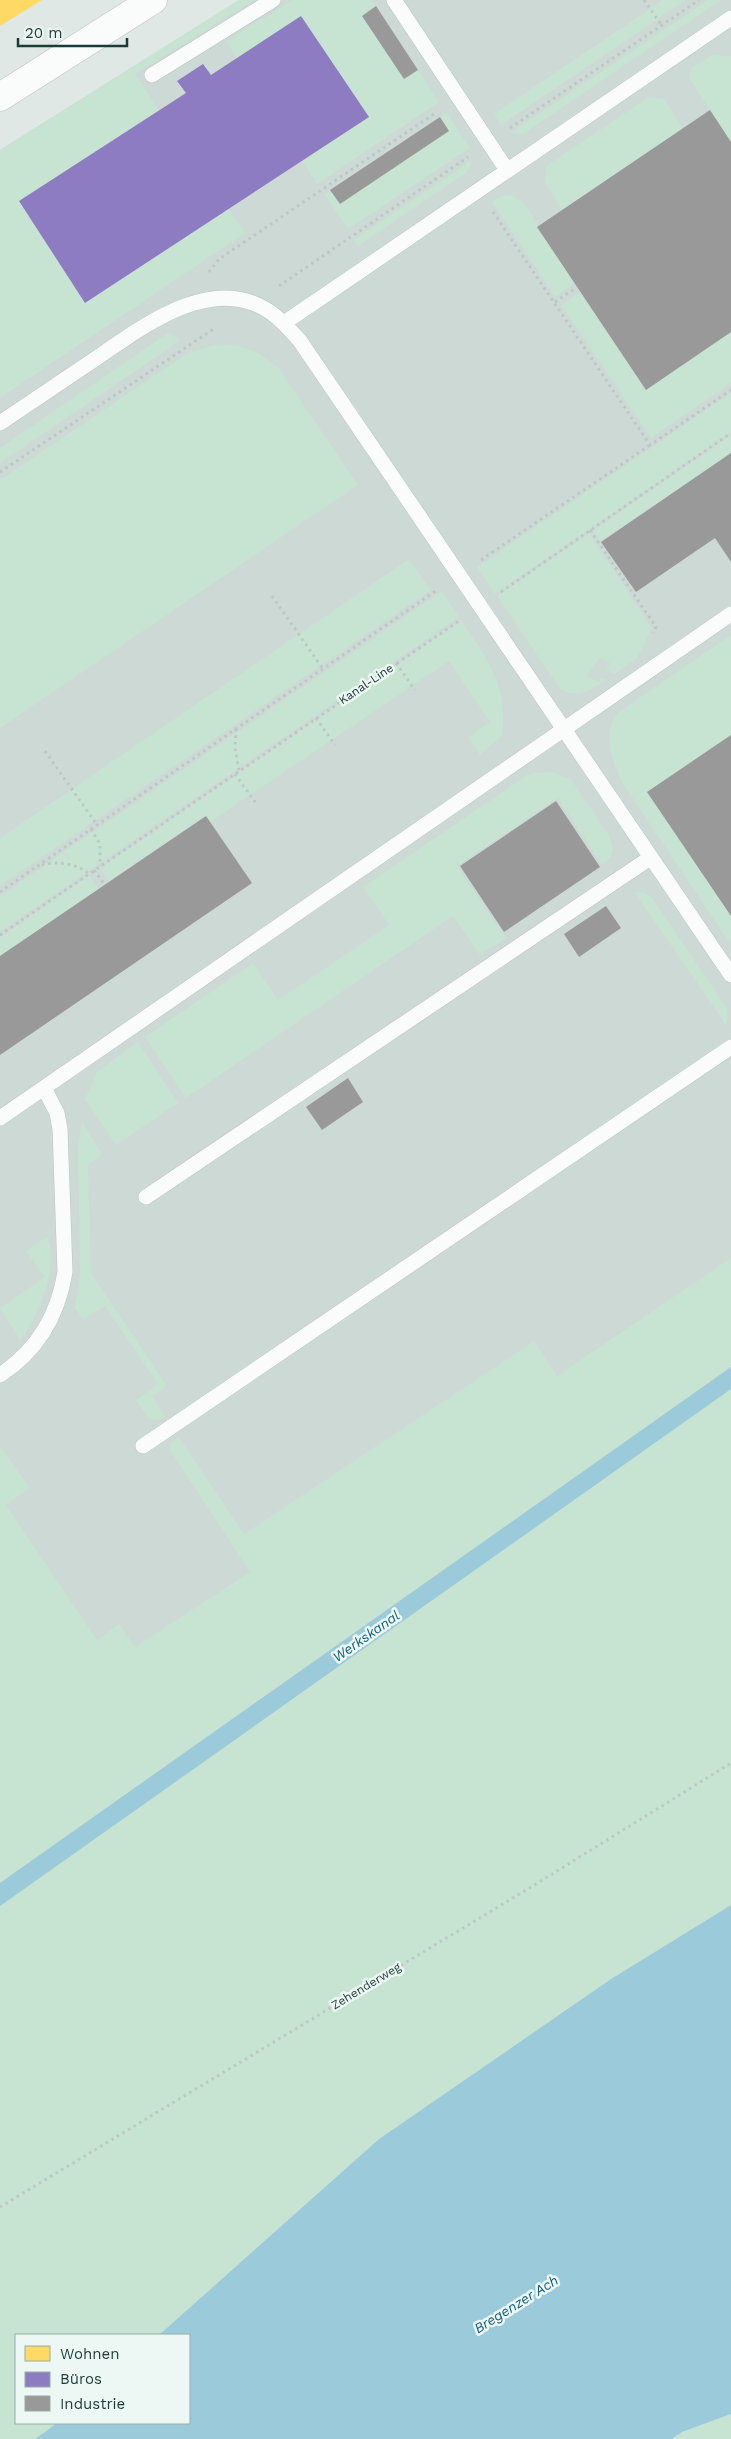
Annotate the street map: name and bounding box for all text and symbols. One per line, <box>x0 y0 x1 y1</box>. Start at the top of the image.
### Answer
scale bar <box>18 15 126 47</box>
text: 20 m <box>25 24 63 42</box>
street label: Kanal-Line <box>336 661 396 707</box>
water label: Werkskanal <box>329 1607 403 1665</box>
street label: Zehenderweg <box>329 1959 404 2012</box>
water label: Bregenzer Ach <box>471 2272 561 2336</box>
legend <box>15 2334 190 2424</box>
text: Wohnen <box>60 2345 119 2363</box>
text: Büros <box>60 2370 102 2388</box>
text: Industrie <box>60 2395 125 2413</box>

